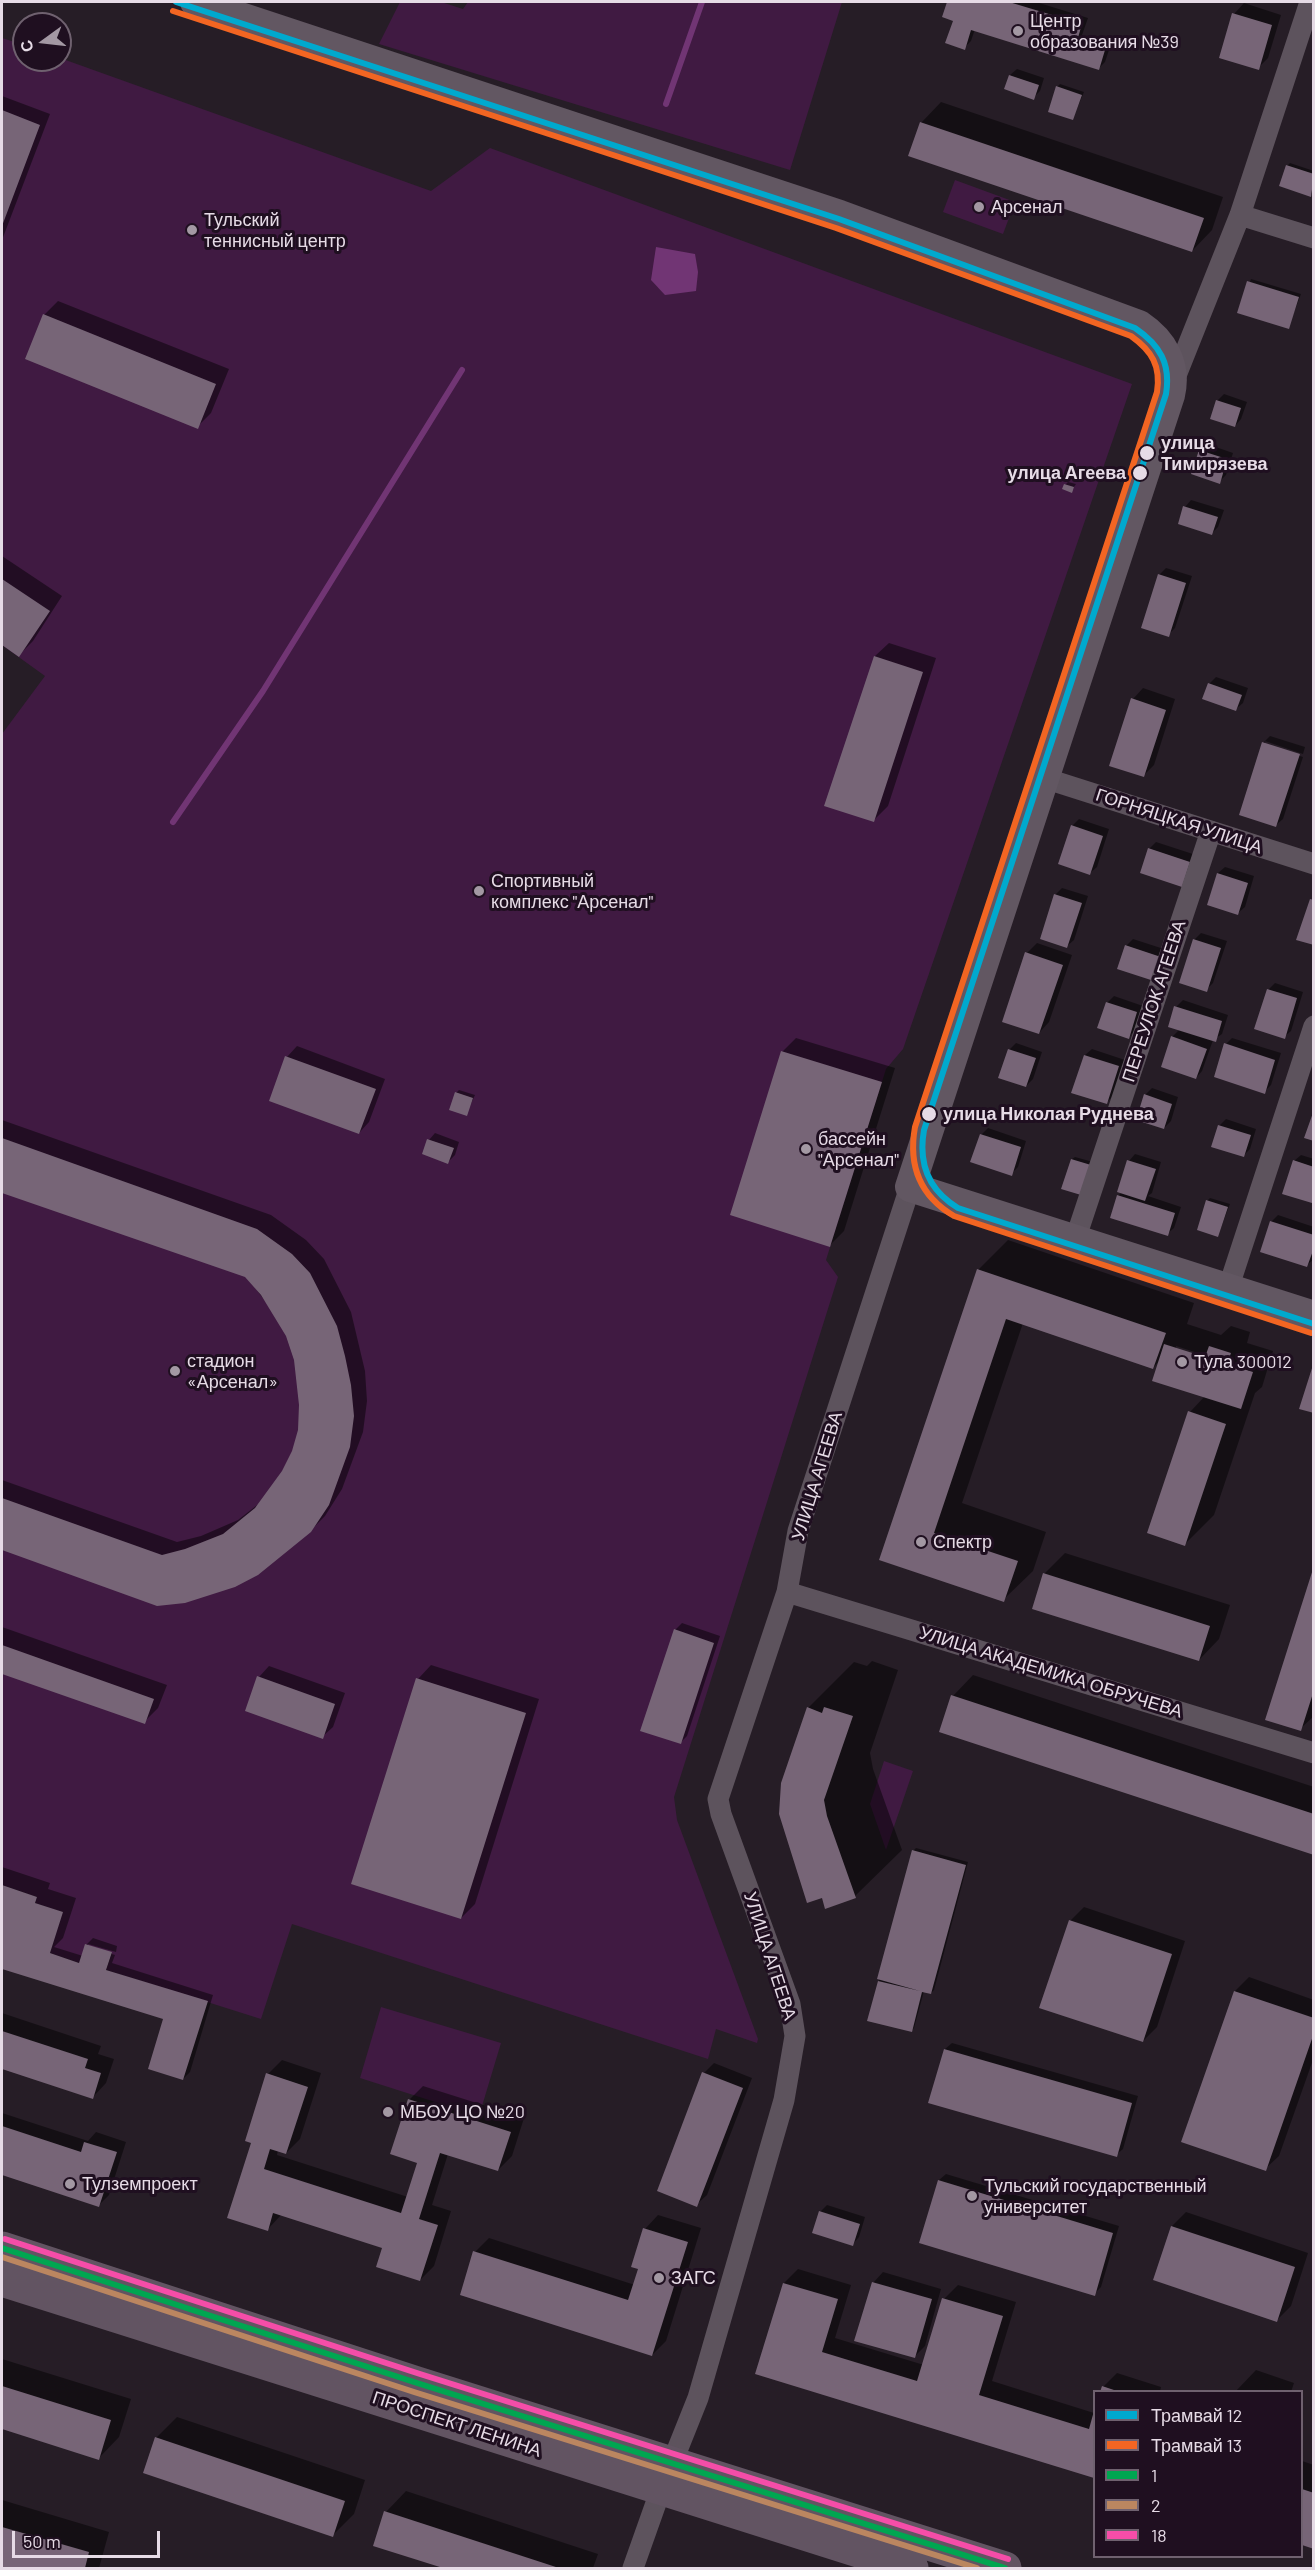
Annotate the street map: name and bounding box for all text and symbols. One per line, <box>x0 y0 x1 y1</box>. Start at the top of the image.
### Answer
place label: Центр образования №39 <box>1030 10 1179 52</box>
north arrow <box>12 12 72 72</box>
marker: Центр образования №39 <box>1011 24 1025 38</box>
text: С <box>15 38 37 54</box>
place label: Арсенал <box>991 196 1062 218</box>
marker: Арсенал <box>972 200 986 214</box>
place label: Тульский теннисный центр <box>204 209 346 252</box>
marker: Тульский теннисный центр <box>185 223 199 237</box>
place label: улица Тимирязева <box>1161 432 1268 474</box>
marker: улица Тимирязева <box>1138 444 1156 462</box>
place label: улица Агеева <box>1007 462 1126 484</box>
marker: улица Агеева <box>1131 464 1149 482</box>
street label: ГОРНЯЦКАЯ УЛИЦА <box>1093 784 1265 858</box>
place label: Спортивный комплекс "Арсенал" <box>491 870 653 912</box>
marker: Спортивный комплекс "Арсенал" <box>472 884 486 898</box>
street label: ПЕРЕУЛОК АГЕЕВА <box>1118 917 1190 1085</box>
place label: улица Николая Руднева <box>943 1103 1154 1125</box>
marker: улица Николая Руднева <box>920 1105 938 1123</box>
place label: бассейн "Арсенал" <box>818 1128 899 1170</box>
marker: бассейн "Арсенал" <box>799 1142 813 1156</box>
place label: стадион «Арсенал» <box>187 1350 278 1392</box>
place label: Тула 300012 <box>1194 1351 1292 1373</box>
marker: Тула 300012 <box>1175 1355 1189 1369</box>
marker: стадион «Арсенал» <box>168 1364 182 1378</box>
street label: УЛИЦА АГЕЕВА <box>787 1409 847 1543</box>
place label: Спектр <box>933 1531 992 1553</box>
marker: Спектр <box>914 1535 928 1549</box>
street label: УЛИЦА АКАДЕМИКА ОБРУЧЕВА <box>917 1622 1185 1722</box>
street label: УЛИЦА АГЕЕВА <box>739 1889 801 2023</box>
place label: МБОУ ЦО №20 <box>400 2101 525 2123</box>
marker: МБОУ ЦО №20 <box>381 2105 395 2119</box>
place label: Тулземпроект <box>82 2173 198 2195</box>
place label: Тульский государственный университет <box>984 2175 1207 2218</box>
marker: Тулземпроект <box>63 2177 77 2191</box>
marker: Тульский государственный университет <box>965 2189 979 2203</box>
place label: ЗАГС <box>671 2267 716 2289</box>
marker: ЗАГС <box>652 2271 666 2285</box>
street label: ПРОСПЕКТ ЛЕНИНА <box>370 2386 544 2462</box>
legend <box>1093 2390 1303 2558</box>
text: Трамвай 12 <box>1151 2404 1242 2426</box>
text: Трамвай 13 <box>1151 2434 1242 2456</box>
text: 1 <box>1151 2464 1157 2486</box>
text: 2 <box>1151 2494 1161 2516</box>
scale bar <box>15 2519 164 2557</box>
text: 18 <box>1151 2524 1167 2546</box>
text: 50 m <box>23 2530 61 2552</box>

